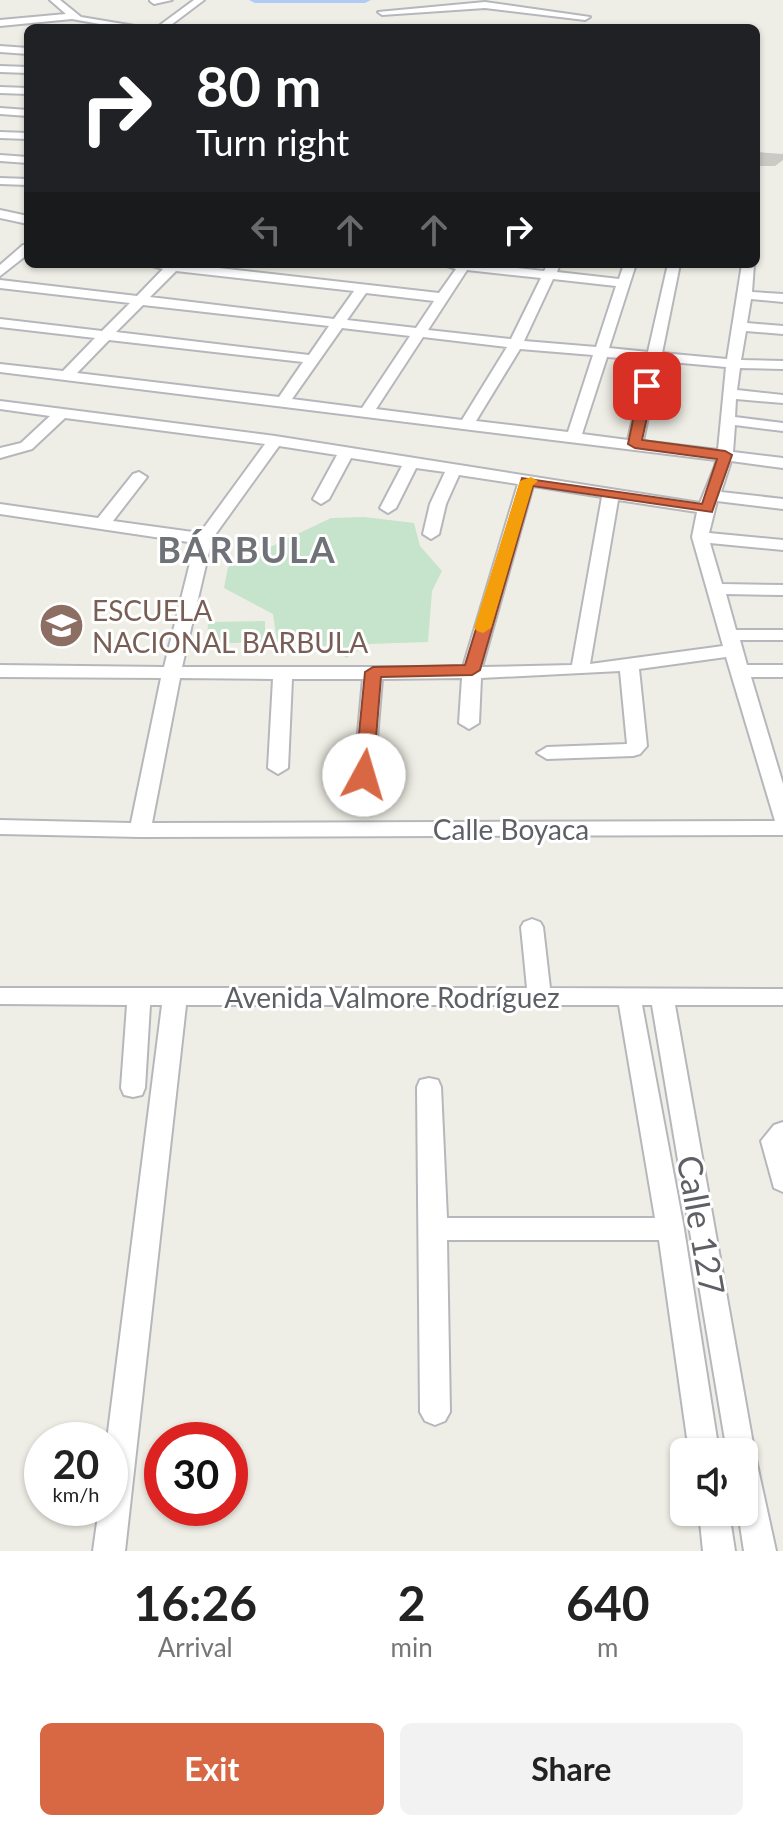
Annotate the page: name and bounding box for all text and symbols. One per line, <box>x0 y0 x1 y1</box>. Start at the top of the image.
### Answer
text: 80 m <box>196 52 321 119</box>
icon: right <box>64 56 168 160</box>
text: Turn right <box>196 120 349 164</box>
icon: left <box>244 208 288 252</box>
icon: ahead <box>328 208 372 252</box>
icon: ahead <box>412 208 456 252</box>
icon: right <box>496 208 540 252</box>
pin <box>613 352 681 420</box>
icon: arrive <box>625 364 669 408</box>
district label: BÁRBULA <box>157 527 337 571</box>
place label: ESCUELA NACIONAL BARBULA <box>92 593 368 659</box>
school or university icon: ESCUELA NACIONAL BARBULA <box>37 602 85 650</box>
position arrow <box>322 733 406 817</box>
street label: Calle Boyaca <box>433 812 589 846</box>
street label: Avenida Valmore Rodríguez <box>224 980 560 1014</box>
street label: Calle 127 <box>670 1152 734 1298</box>
speed limit sign: 30 <box>144 1422 248 1526</box>
map controls <box>670 1438 758 1526</box>
button: sound <box>670 1438 758 1526</box>
text: 20 <box>53 1440 99 1488</box>
text: km/h <box>53 1482 99 1506</box>
text: 16:26 <box>133 1574 257 1631</box>
text: 2 <box>398 1574 426 1631</box>
text: 640 <box>566 1574 650 1631</box>
text: Arrival <box>158 1631 233 1663</box>
text: min <box>391 1631 433 1663</box>
text: m <box>597 1631 619 1663</box>
button: Exit <box>40 1723 384 1815</box>
button: Share <box>400 1723 743 1815</box>

